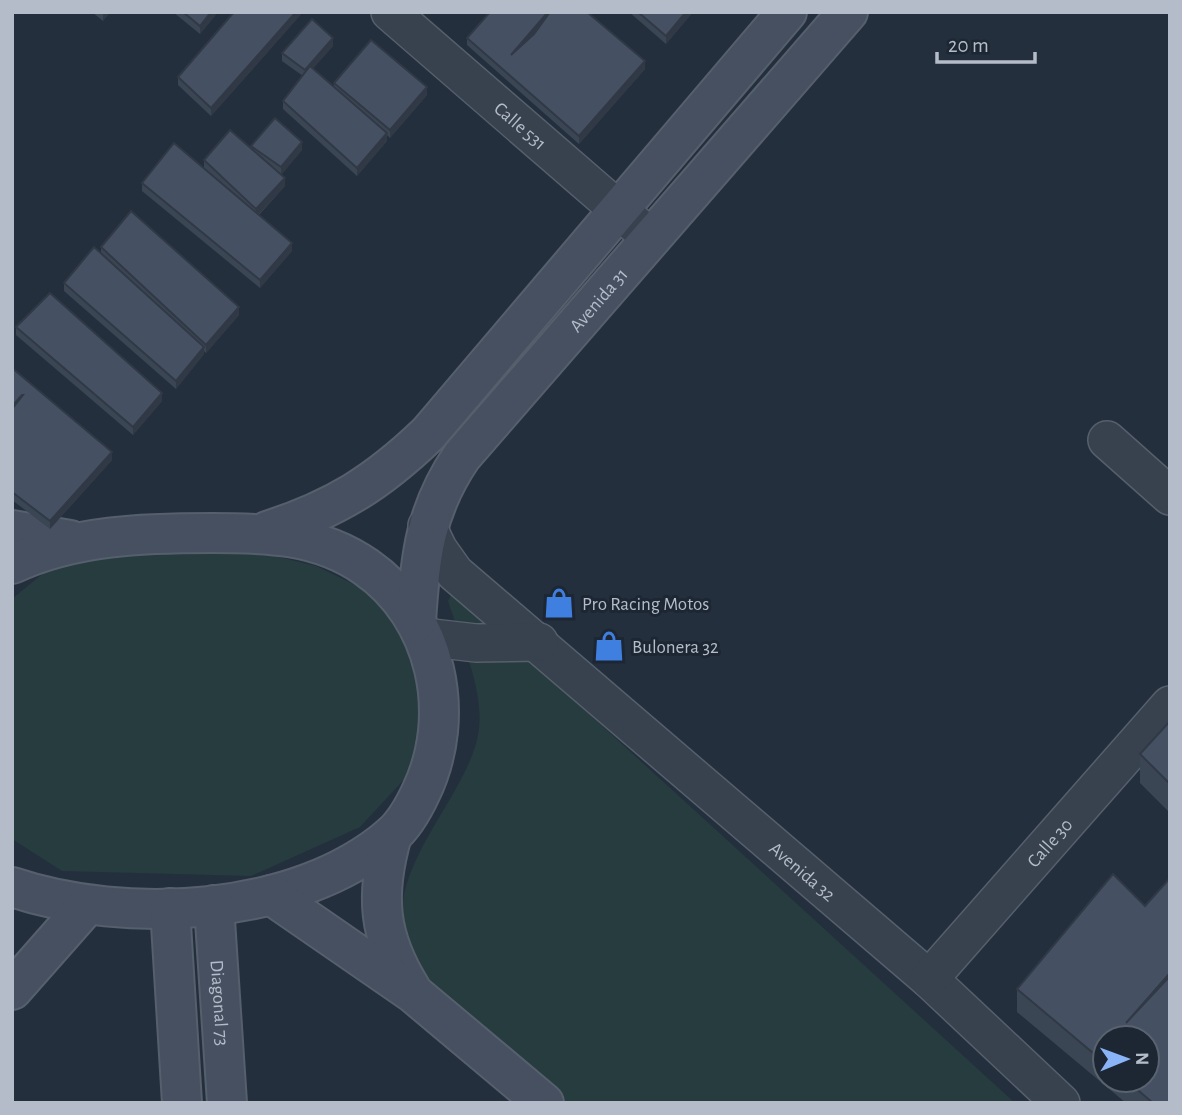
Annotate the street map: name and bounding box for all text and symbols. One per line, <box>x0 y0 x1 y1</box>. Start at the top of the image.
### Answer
scale bar <box>937 21 1035 65</box>
text: 20 m <box>948 35 989 56</box>
street label: Calle 531 <box>490 99 550 154</box>
street label: Avenida 31 <box>566 265 632 336</box>
shop icon: Pro Racing Motos <box>542 586 576 620</box>
place label: Pro Racing Motos <box>582 595 709 614</box>
shop icon: Bulonera 32 <box>592 629 626 663</box>
place label: Bulonera 32 <box>632 638 719 657</box>
street label: Calle 30 <box>1024 815 1077 871</box>
street label: Avenida 32 <box>765 839 839 906</box>
street label: Diagonal 73 <box>207 959 231 1047</box>
north arrow <box>1091 1024 1161 1094</box>
text: N <box>1132 1052 1151 1066</box>

